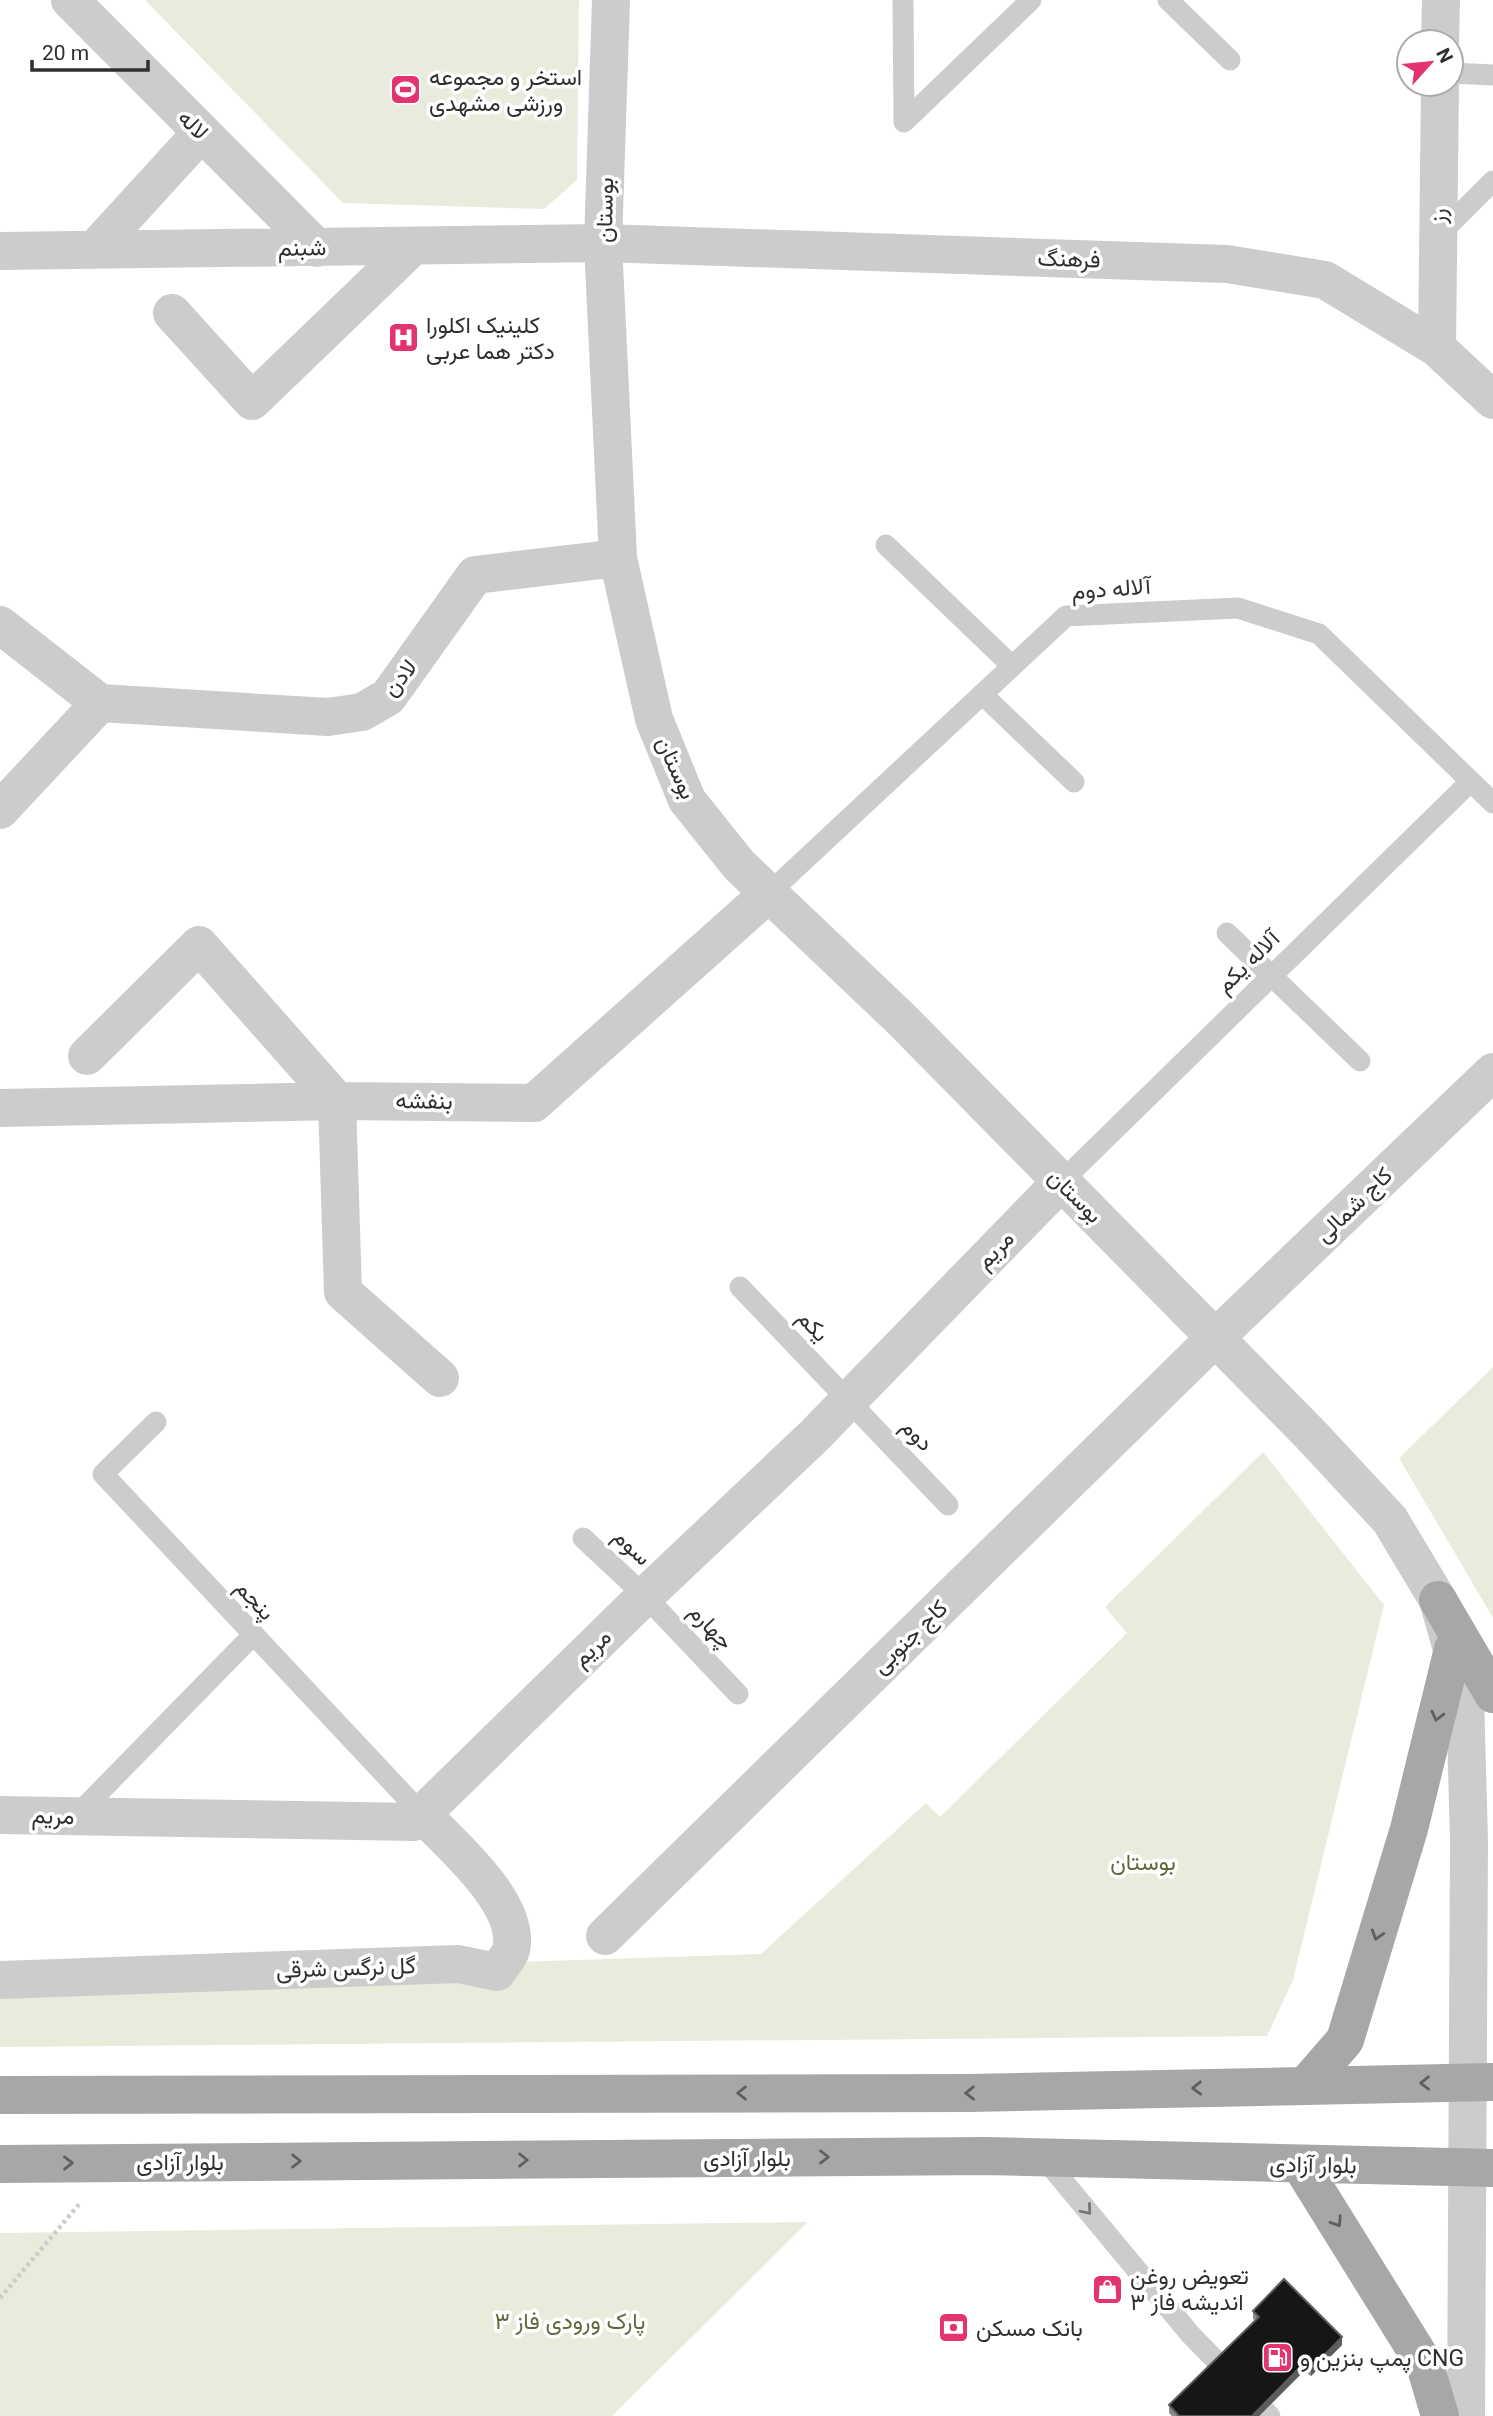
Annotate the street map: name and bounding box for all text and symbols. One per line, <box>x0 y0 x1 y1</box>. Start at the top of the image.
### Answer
scale bar <box>32 28 147 72</box>
north arrow <box>1395 28 1465 98</box>
text: 20 m <box>42 41 89 65</box>
text: N <box>1431 44 1458 67</box>
place label: استخر و مجموعه ورزشی مشهدی <box>429 64 582 118</box>
sports icon: استخر و مجموعه ورزشی مشهدی <box>389 73 423 107</box>
street label: لاله <box>172 104 214 146</box>
street label: بوستان <box>591 177 620 243</box>
street label: رز <box>1424 208 1453 225</box>
street label: شبنم <box>278 234 326 263</box>
street label: فرهنگ <box>1037 244 1101 275</box>
place label: کلینیک اکلورا دکتر هما عربی <box>426 312 555 366</box>
hospital icon: کلینیک اکلورا دکتر هما عربی <box>386 321 420 355</box>
street label: آلاله دوم <box>1071 573 1153 606</box>
street label: لادن <box>377 654 423 702</box>
street label: بوستان <box>649 733 702 804</box>
street label: آلاله یکم <box>1211 924 1287 999</box>
street label: بنفشه <box>395 1087 453 1115</box>
street label: کاج شمالی <box>1310 1162 1399 1250</box>
street label: بوستان <box>1042 1163 1108 1229</box>
street label: مریم <box>970 1225 1020 1275</box>
street label: یکم <box>791 1305 834 1348</box>
street label: دوم <box>894 1413 939 1458</box>
street label: سوم <box>607 1523 657 1572</box>
street label: پنجم <box>228 1574 280 1627</box>
street label: کاج جنوبی <box>867 1594 955 1681</box>
street label: چهارم <box>682 1599 739 1657</box>
street label: مریم <box>567 1623 617 1673</box>
one-way arrow <box>1431 1709 1445 1721</box>
street label: مریم <box>31 1802 75 1831</box>
park label: بوستان <box>1110 1849 1176 1877</box>
one-way arrow <box>1371 1928 1385 1941</box>
street label: گل نرگس شرقی <box>276 1952 416 1985</box>
one-way arrow <box>1419 2075 1430 2091</box>
one-way arrow <box>1192 2080 1203 2095</box>
one-way arrow <box>737 2085 747 2101</box>
one-way arrow <box>964 2085 975 2101</box>
street label: بلوار آزادی <box>703 2145 791 2173</box>
street label: بلوار آزادی <box>136 2149 224 2177</box>
one-way arrow <box>819 2149 830 2165</box>
street label: بلوار آزادی <box>1269 2151 1357 2180</box>
one-way arrow <box>518 2152 529 2167</box>
one-way arrow <box>290 2154 301 2169</box>
one-way arrow <box>63 2156 74 2171</box>
one-way arrow <box>1078 2202 1091 2214</box>
one-way arrow <box>1329 2214 1342 2227</box>
place label: تعویض روغن اندیشه فاز ۳ <box>1130 2263 1249 2317</box>
shop icon: تعویض روغن اندیشه فاز ۳ <box>1090 2272 1124 2306</box>
park label: پارک ورودی فاز ۳ <box>495 2308 645 2337</box>
bank icon: بانک مسکن <box>936 2311 970 2345</box>
place label: بانک مسکن <box>976 2315 1083 2342</box>
fuel station icon: پمپ بنزین و CNG <box>1260 2341 1294 2375</box>
place label: پمپ بنزین و CNG <box>1300 2345 1464 2374</box>

